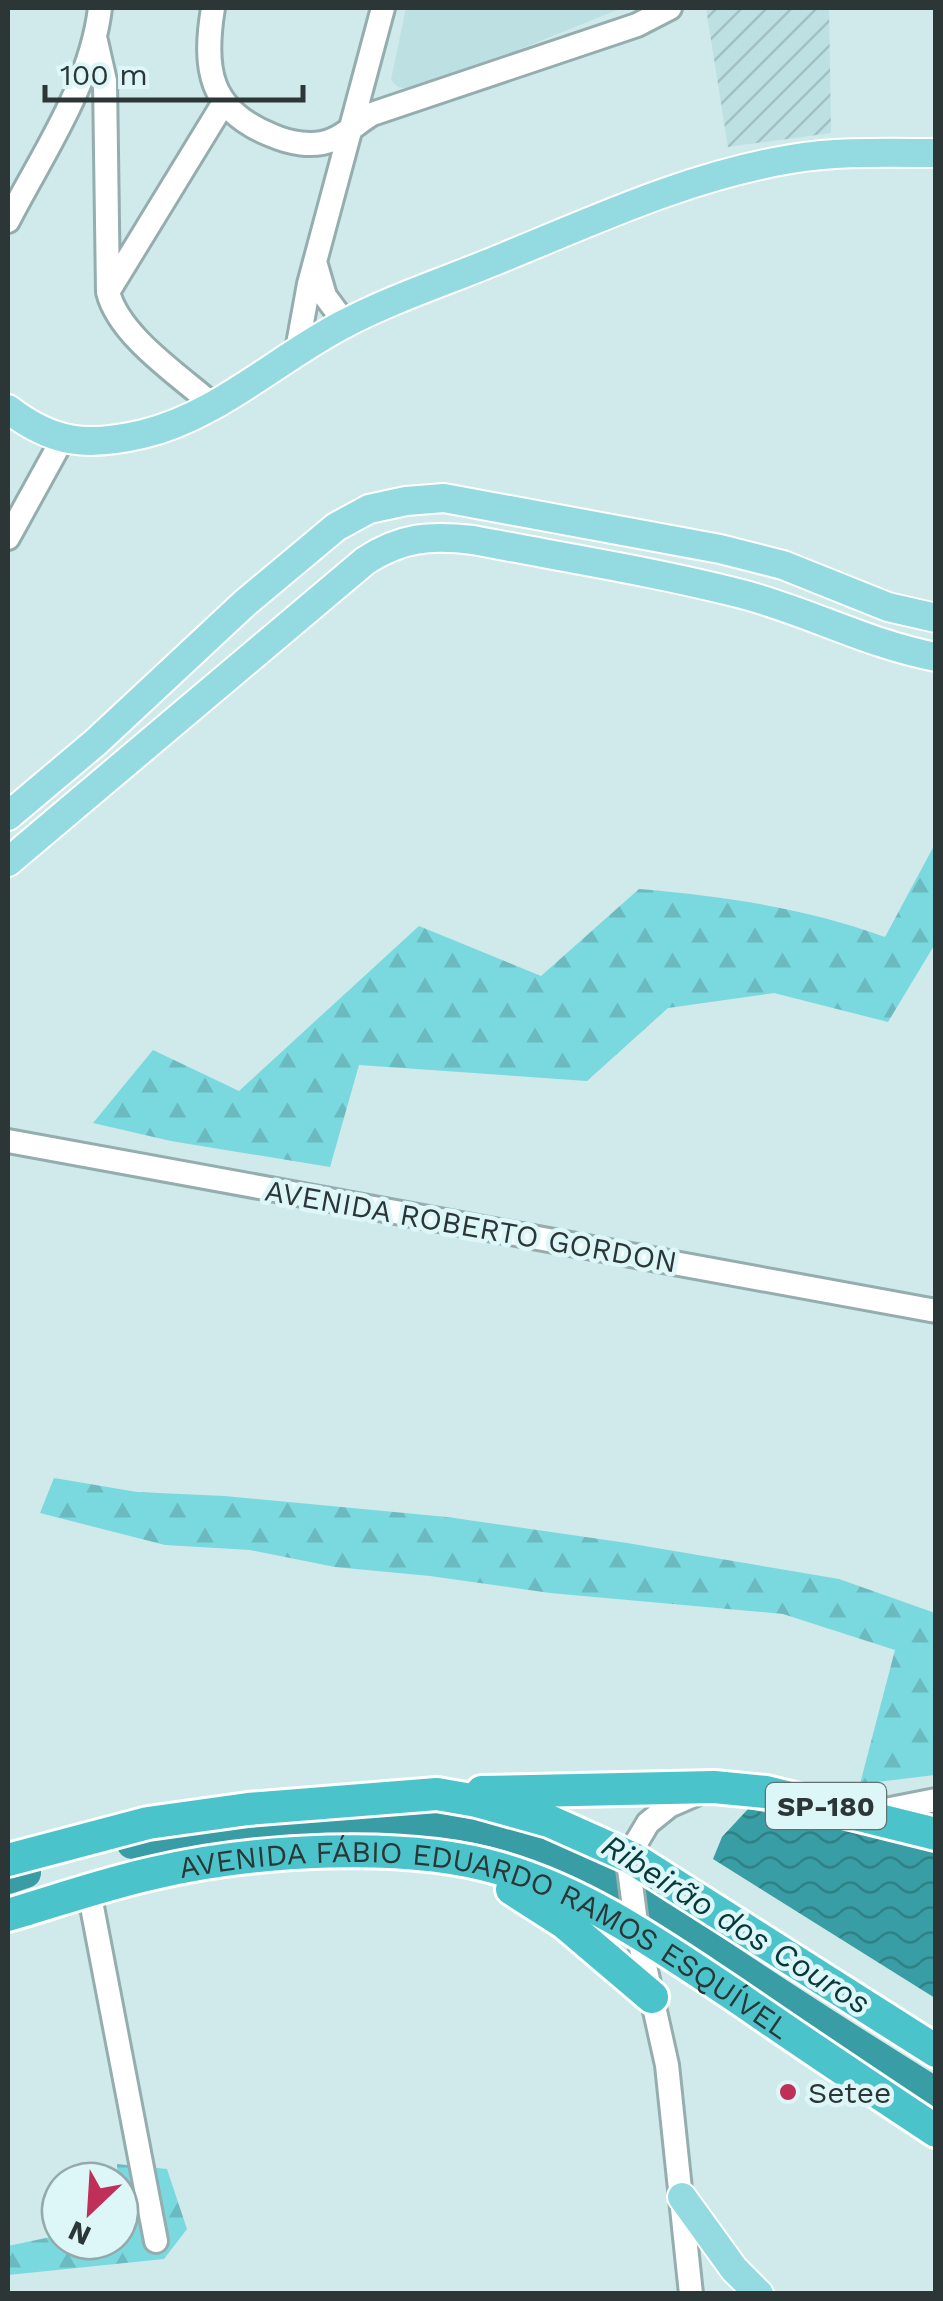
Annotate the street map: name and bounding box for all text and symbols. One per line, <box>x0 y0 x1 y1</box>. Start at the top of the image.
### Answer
scale bar <box>45 40 302 102</box>
text: 100 m <box>60 57 148 92</box>
street label: AVENIDA ROBERTO GORDON <box>262 1172 680 1280</box>
road number: SP-180 <box>766 1783 886 1829</box>
water label: Ribeirão dos Couros <box>595 1826 877 2022</box>
street label: AVENIDA FÁBIO EDUARDO RAMOS ESQUÍVEL <box>176 1834 797 2046</box>
place label: Setee <box>808 2075 891 2110</box>
marker: Setee <box>777 2081 799 2103</box>
north arrow <box>40 2161 140 2261</box>
text: N <box>63 2214 96 2253</box>

